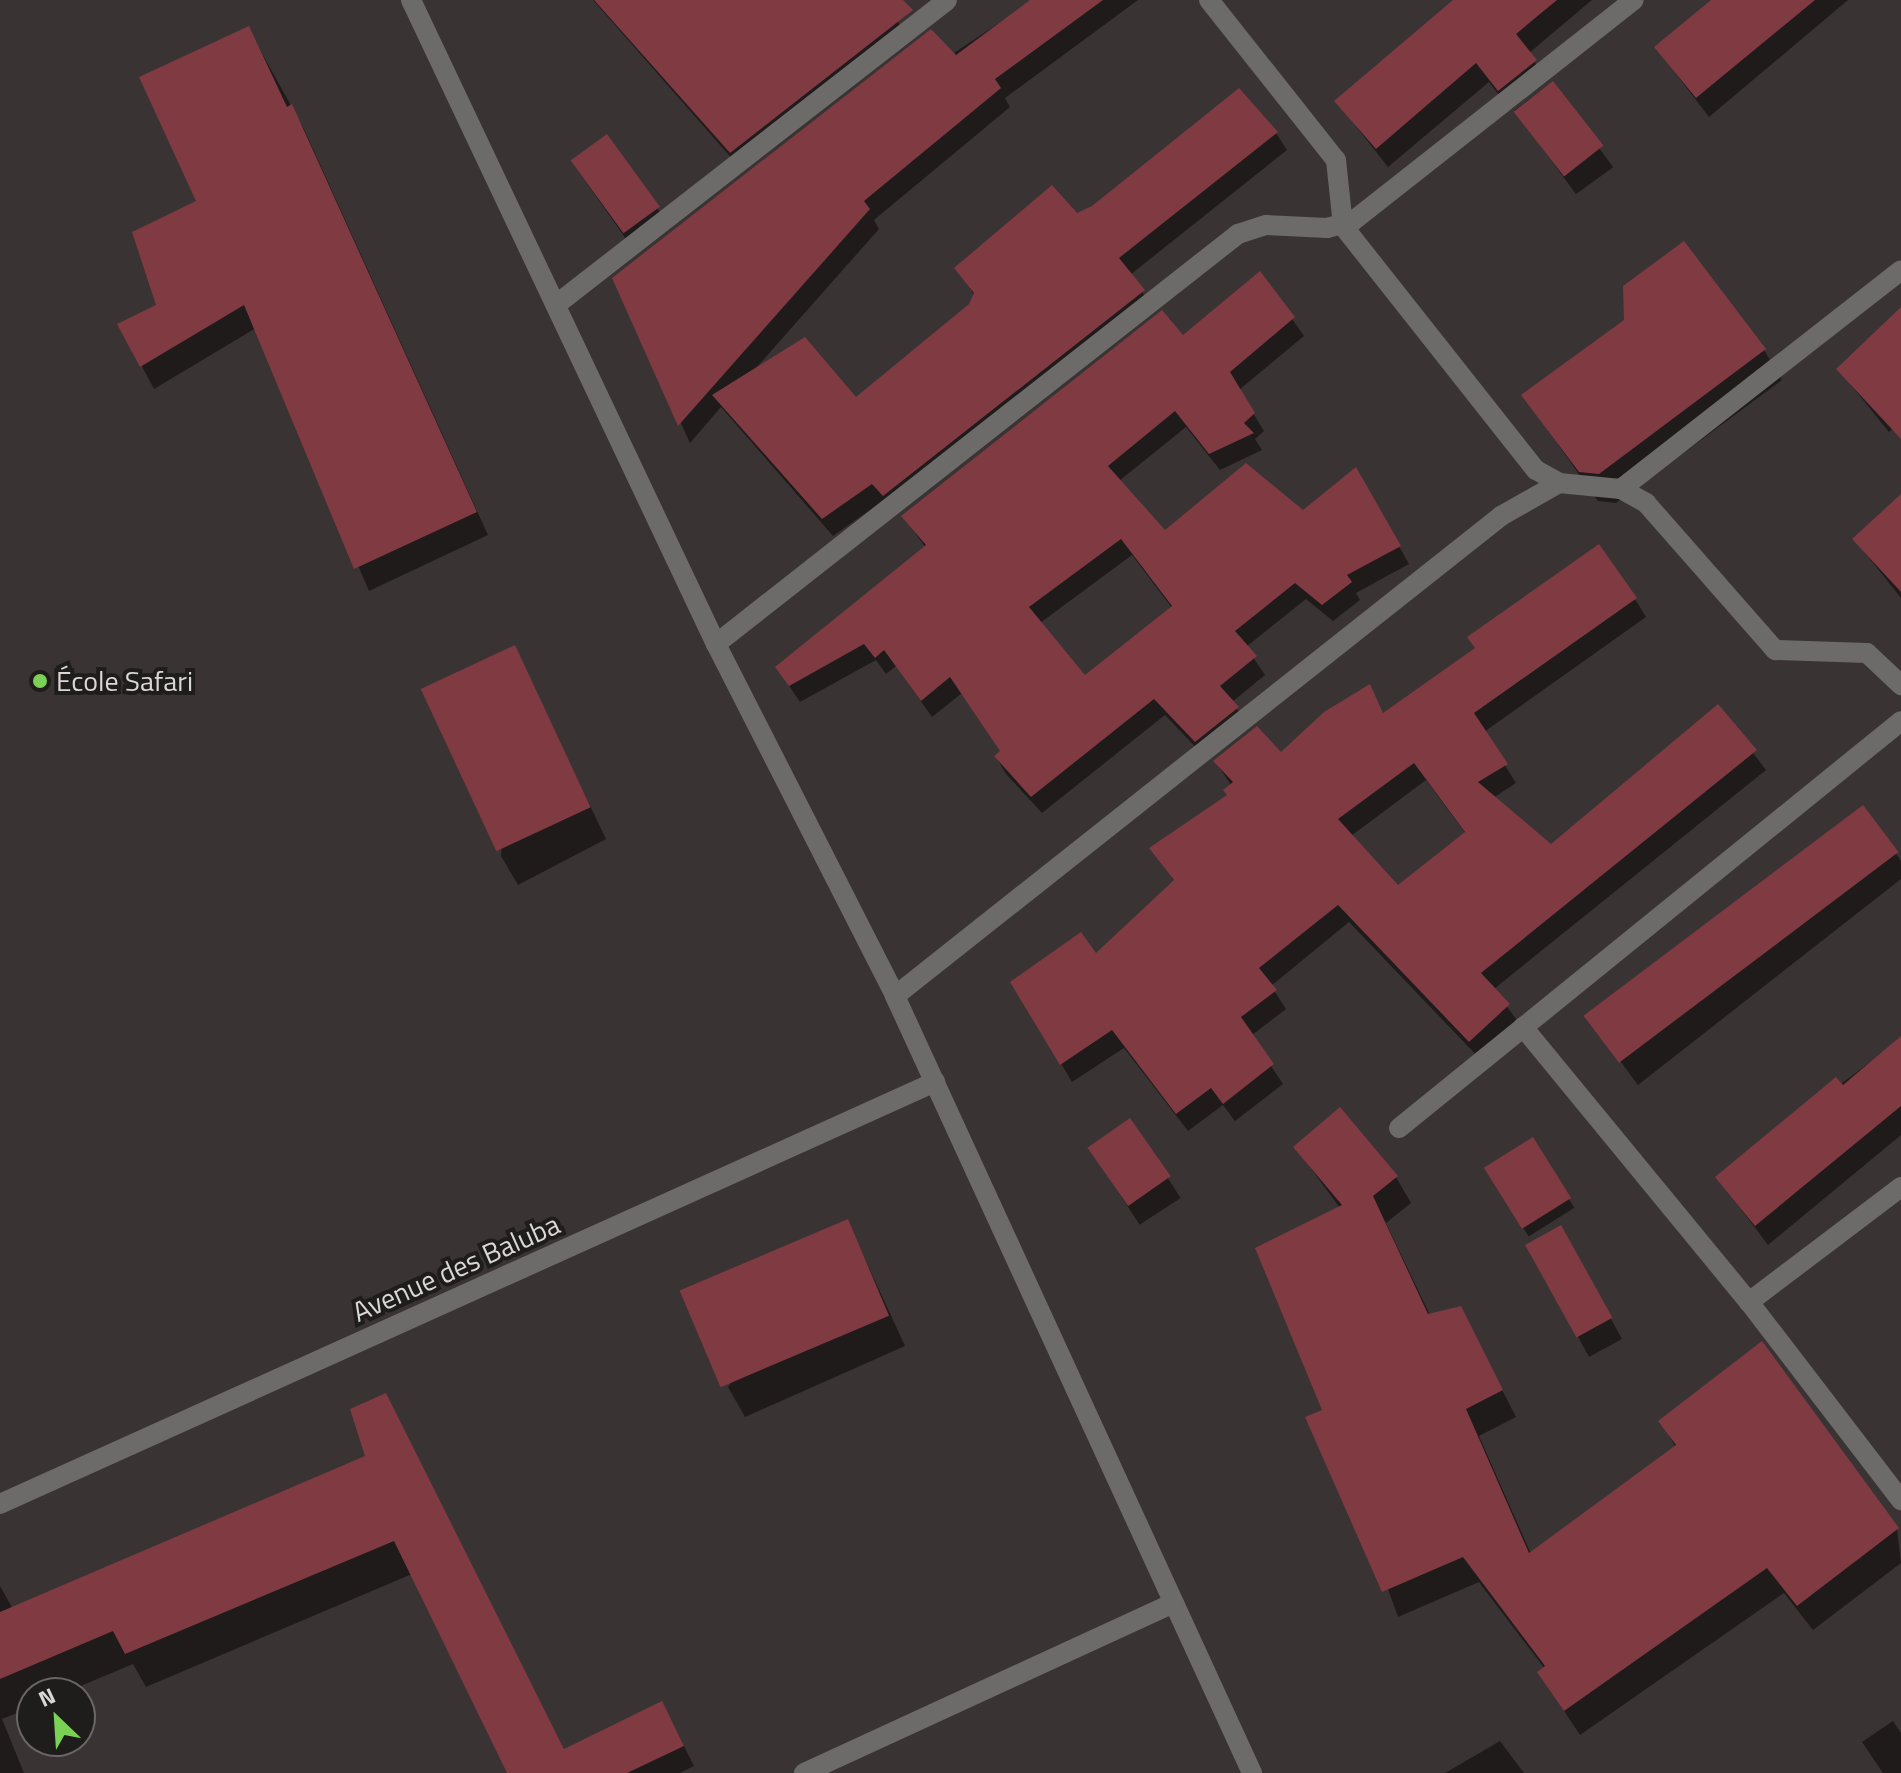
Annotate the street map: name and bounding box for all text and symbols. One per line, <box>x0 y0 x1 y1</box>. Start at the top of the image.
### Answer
place label: École Safari <box>56 664 193 698</box>
marker: École Safari <box>31 672 49 690</box>
street label: Avenue des Baluba <box>347 1207 565 1329</box>
north arrow <box>16 1677 96 1757</box>
text: N <box>33 1678 61 1716</box>

